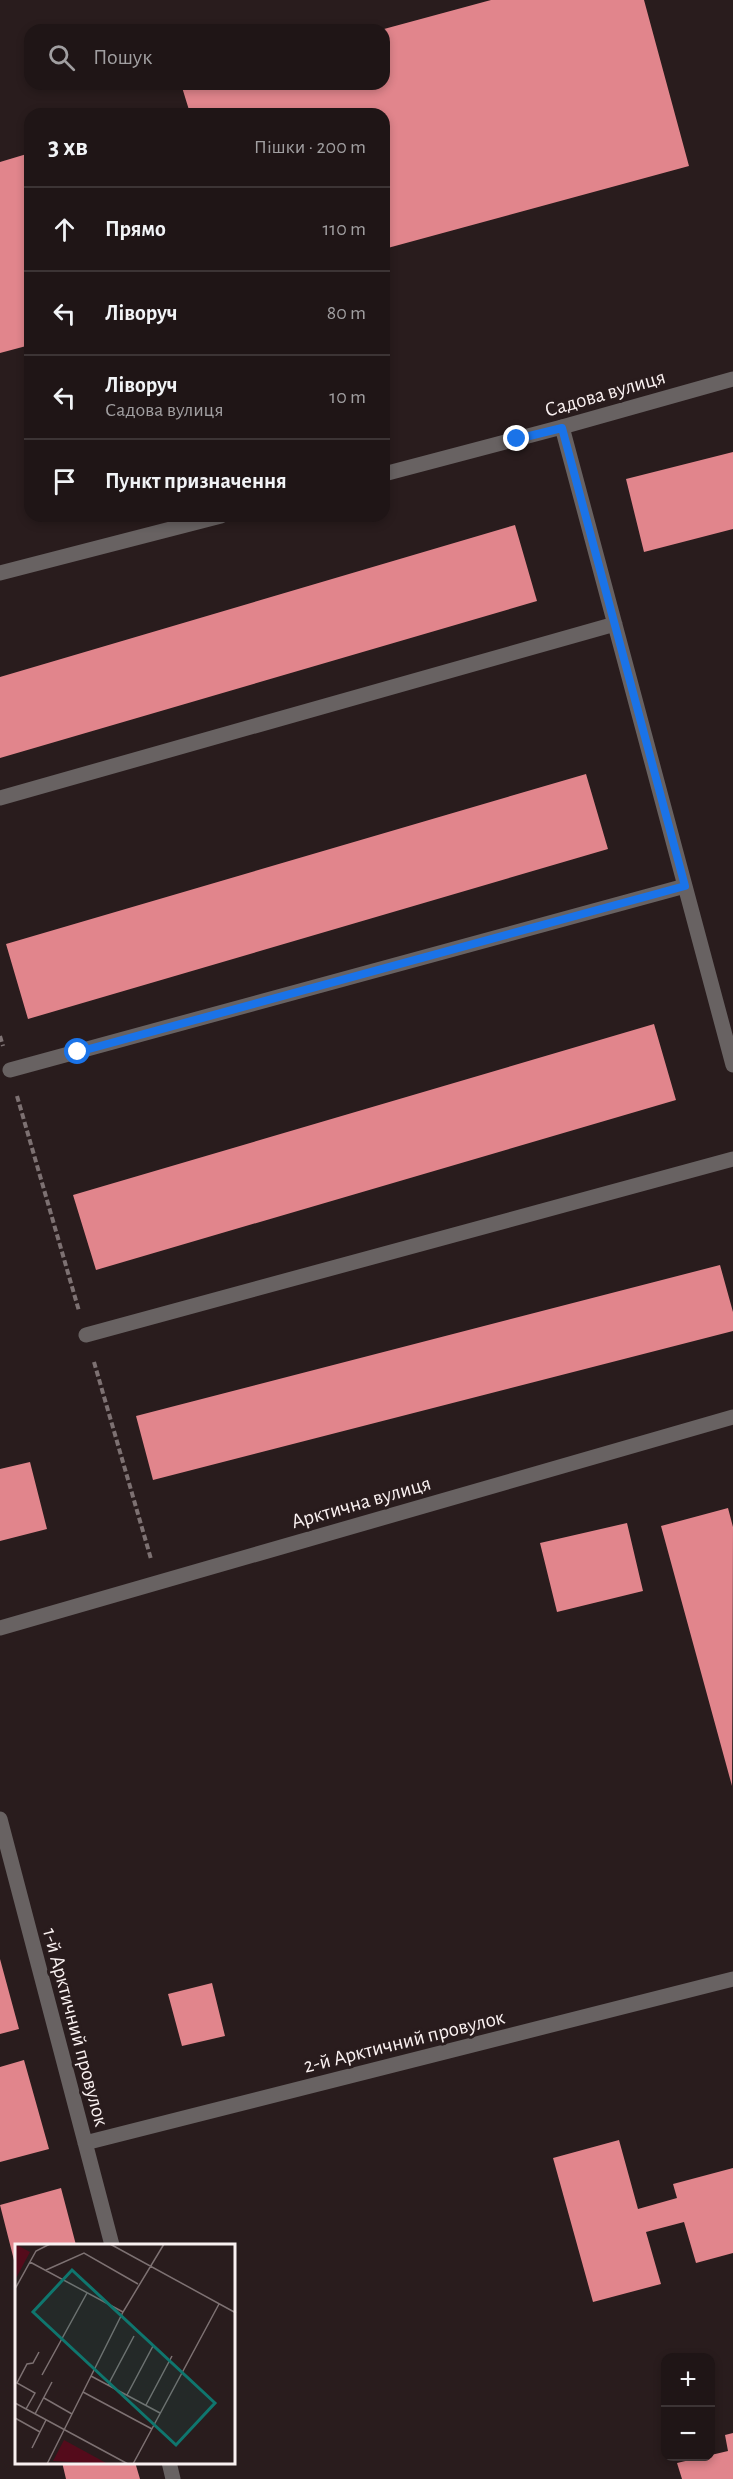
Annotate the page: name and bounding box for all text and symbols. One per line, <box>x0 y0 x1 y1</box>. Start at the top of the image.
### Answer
search box <box>24 24 390 90</box>
icon: search <box>45 41 78 74</box>
text: Пошук <box>93 46 152 68</box>
text: 3 хв <box>48 134 88 160</box>
text: Пішки · 200 m <box>254 137 366 157</box>
icon: ahead <box>48 213 81 246</box>
text: Прямо <box>105 218 166 240</box>
text: 110 m <box>322 219 366 239</box>
icon: left <box>48 297 81 330</box>
text: Ліворуч <box>105 302 178 324</box>
text: 80 m <box>327 303 366 323</box>
street label: Садова вулиця <box>542 366 668 421</box>
text: Ліворуч <box>105 374 178 396</box>
icon: left <box>48 381 81 414</box>
text: 10 m <box>329 387 366 407</box>
text: Садова вулиця <box>105 400 224 420</box>
route end <box>503 425 529 451</box>
icon: arrive <box>48 465 81 498</box>
text: Пункт призначення <box>105 470 287 492</box>
route start <box>64 1038 90 1064</box>
street label: Арктична вулиця <box>289 1473 433 1532</box>
street label: 1-й Арктичний провулок <box>39 1926 112 2129</box>
street label: 2-й Арктичний провулок <box>301 2006 507 2077</box>
inset map <box>15 2244 236 2464</box>
map controls <box>661 2353 715 2461</box>
button: + <box>661 2353 715 2407</box>
button: − <box>661 2407 715 2461</box>

